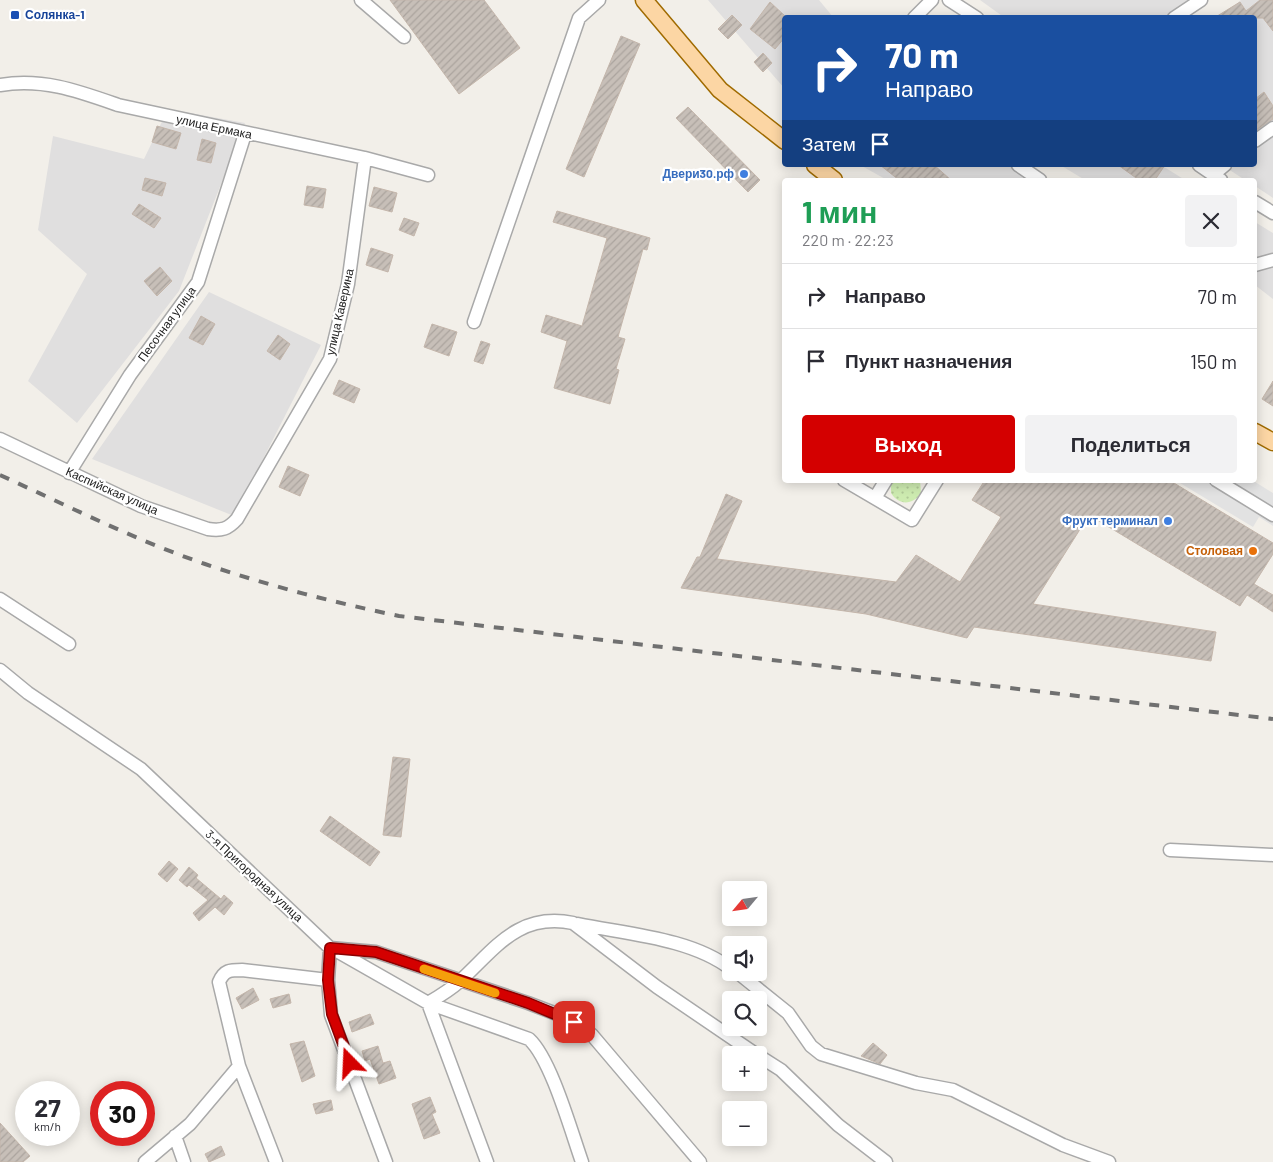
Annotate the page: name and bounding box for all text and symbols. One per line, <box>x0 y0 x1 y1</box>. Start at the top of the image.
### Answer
place label: Солянка-1 <box>25 7 84 21</box>
marker: Солянка-1 <box>9 9 21 21</box>
text: 70 m <box>885 33 959 75</box>
icon: right <box>802 35 867 100</box>
text: Направо <box>885 75 973 101</box>
street label: улица Ермака <box>175 111 254 142</box>
icon: arrive <box>866 130 894 158</box>
text: Затем <box>802 132 856 155</box>
place label: Двери30.рф <box>662 166 734 181</box>
marker: Двери30.рф <box>738 168 750 180</box>
text: 1 мин <box>802 193 877 229</box>
button: close <box>1185 195 1237 247</box>
text: 220 m · 22:23 <box>802 230 894 249</box>
street label: улица Каверина <box>322 267 357 357</box>
icon: right <box>802 282 830 310</box>
street label: Песочная улица <box>134 283 199 364</box>
text: Направо <box>845 284 926 307</box>
text: 70 m <box>1198 285 1237 308</box>
icon: arrive <box>802 347 830 375</box>
text: Пункт назначения <box>845 349 1012 372</box>
text: 150 m <box>1190 350 1237 373</box>
button: Выход <box>802 415 1015 473</box>
button: Поделиться <box>1025 415 1237 473</box>
street label: Каспийская улица <box>64 463 161 518</box>
place label: Фрукт терминал <box>1062 513 1158 528</box>
marker: Фрукт терминал <box>1162 515 1174 527</box>
place label: Столовая <box>1186 543 1243 557</box>
marker: Столовая <box>1247 545 1259 557</box>
street label: 3-я Пригородная улица <box>202 827 306 925</box>
north arrow <box>722 881 768 926</box>
map controls <box>722 881 767 1146</box>
button: sound <box>722 936 767 981</box>
button: search <box>722 991 767 1036</box>
pin <box>553 1001 595 1043</box>
icon: arrive <box>560 1008 588 1036</box>
position arrow <box>323 1036 375 1088</box>
button: + <box>722 1046 767 1091</box>
speed limit sign: 30 <box>90 1081 155 1146</box>
text: 27 <box>34 1092 61 1122</box>
button: − <box>722 1101 767 1146</box>
text: km/h <box>34 1119 61 1133</box>

